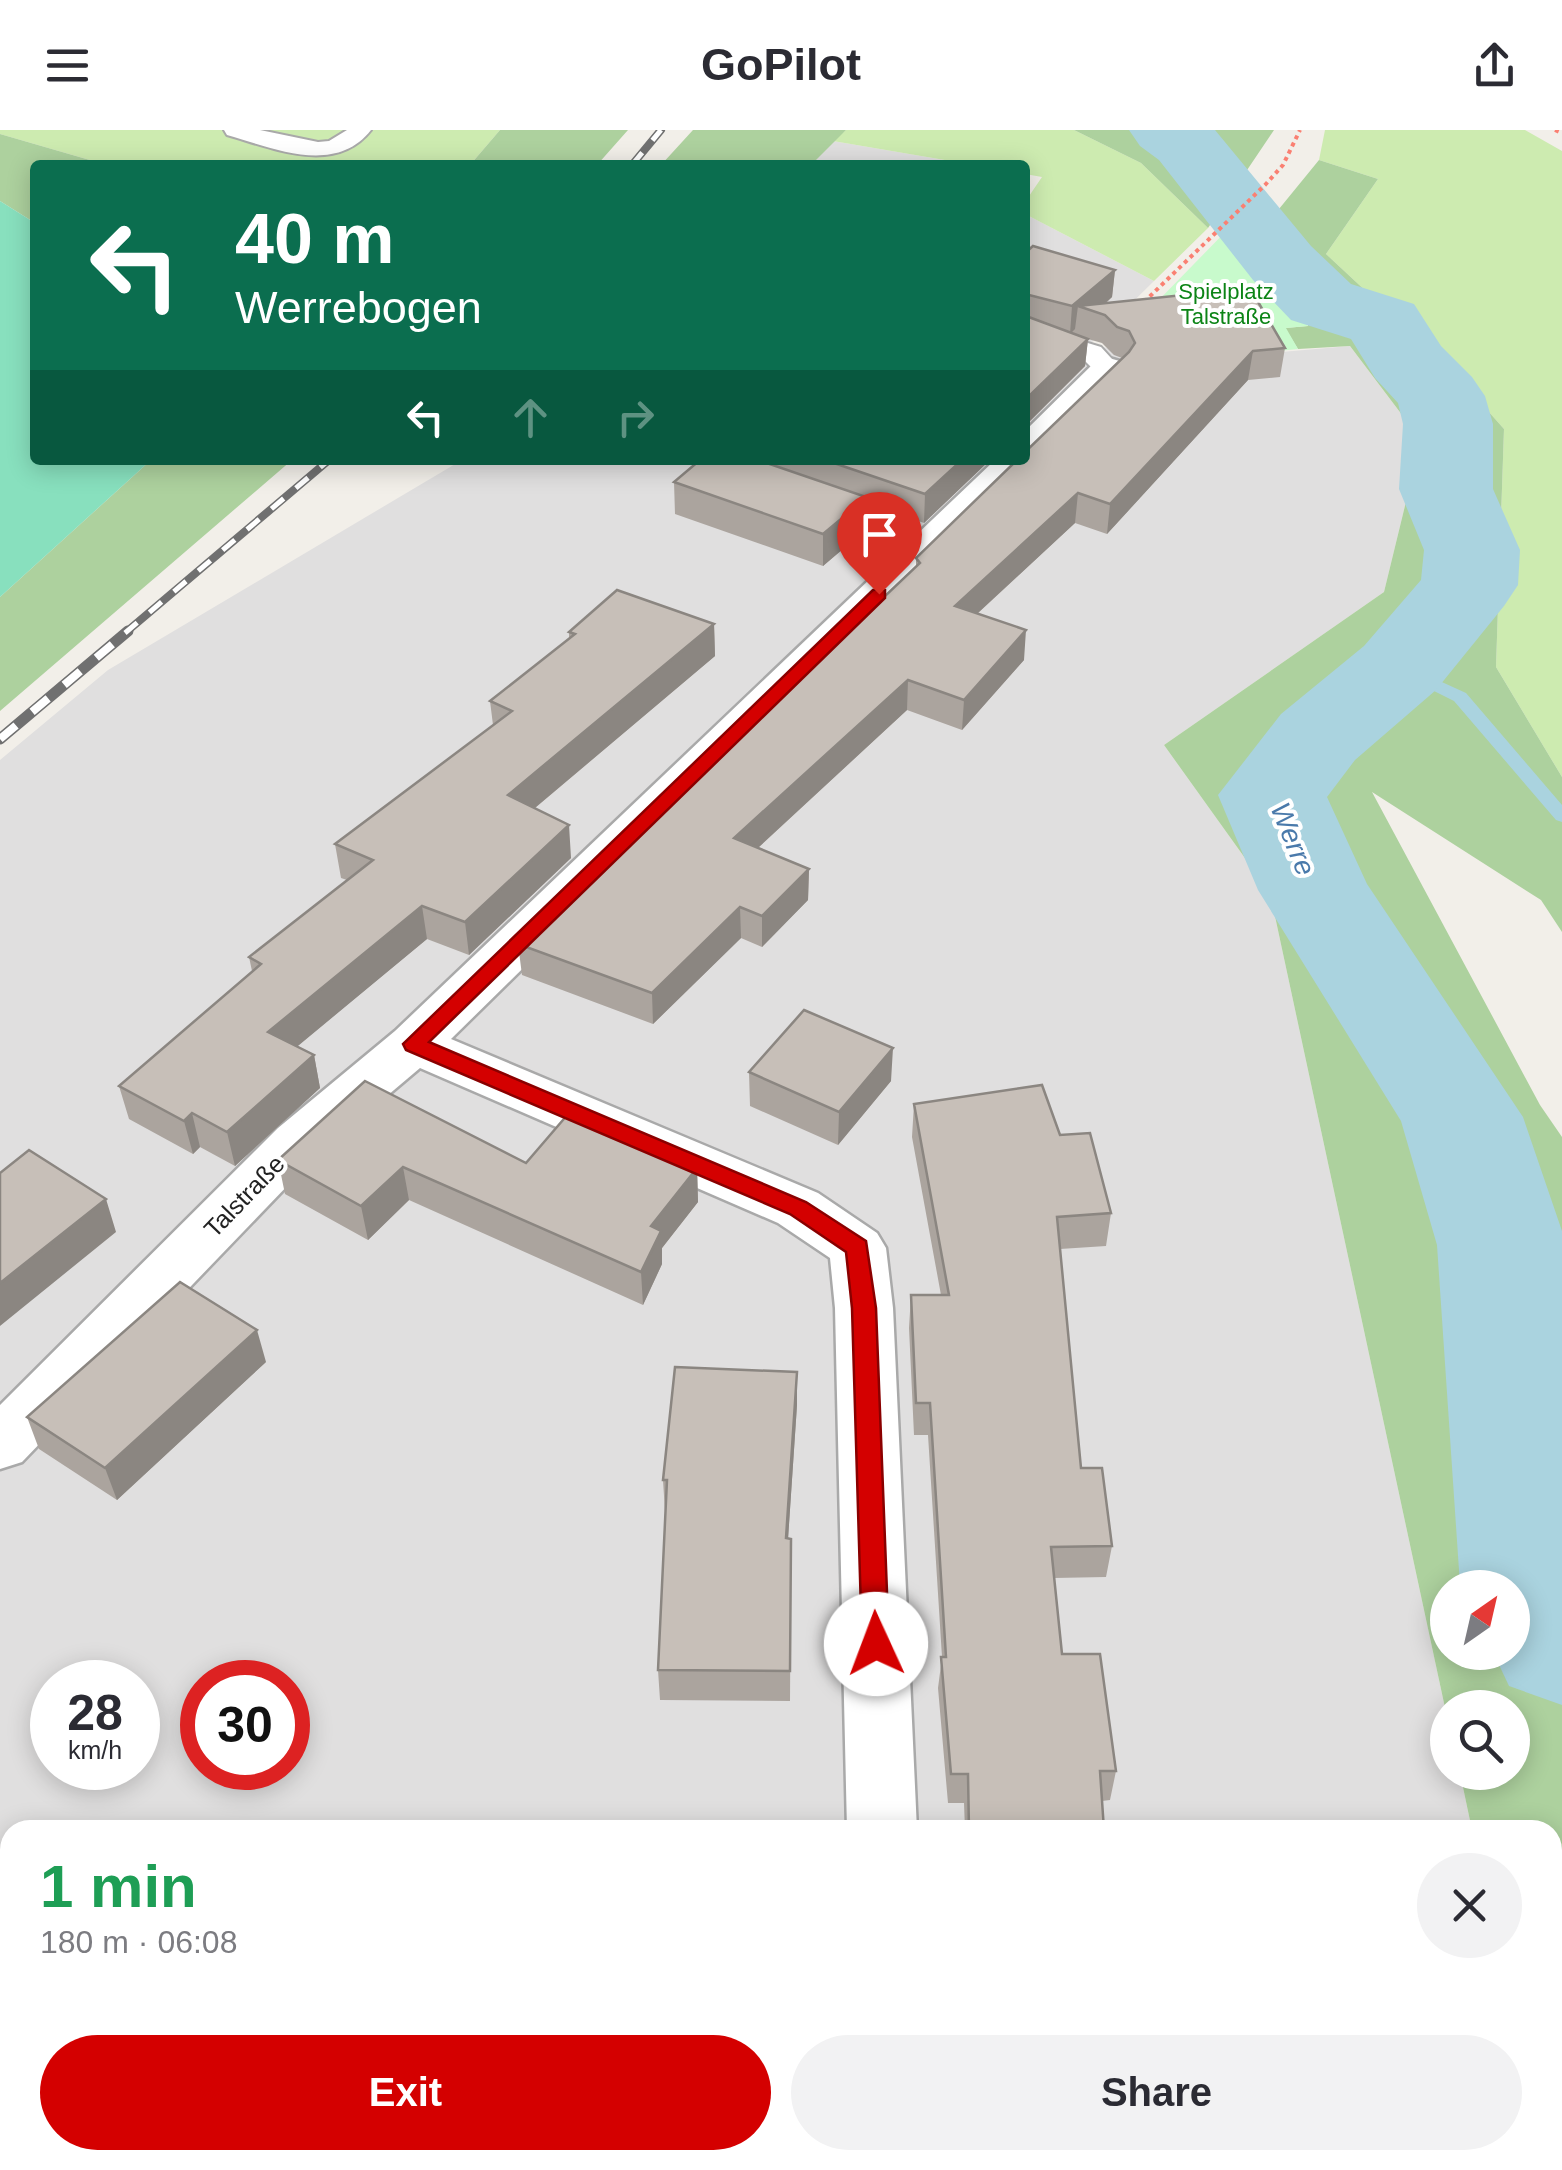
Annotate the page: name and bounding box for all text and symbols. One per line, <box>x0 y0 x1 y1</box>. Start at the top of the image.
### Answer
icon: menu <box>40 38 95 93</box>
icon: share <box>1467 38 1522 93</box>
text: GoPilot <box>701 39 861 90</box>
icon: left <box>70 200 200 330</box>
text: 40 m <box>235 200 395 278</box>
park label: Spielplatz Talstraße <box>1178 279 1274 329</box>
text: Werrebogen <box>235 282 482 333</box>
icon: left <box>398 390 453 445</box>
icon: ahead <box>503 390 558 445</box>
icon: right <box>608 390 663 445</box>
pin <box>837 492 922 595</box>
icon: arrive <box>852 507 907 562</box>
water label: Werre <box>1264 798 1322 880</box>
street label: Talstraße <box>198 1149 290 1243</box>
north arrow <box>1430 1570 1530 1670</box>
map controls <box>1430 1570 1530 1790</box>
position arrow <box>824 1592 928 1696</box>
speed limit sign: 30 <box>180 1660 310 1790</box>
text: 28 <box>67 1685 123 1741</box>
button: search <box>1430 1690 1530 1790</box>
text: km/h <box>68 1736 122 1764</box>
text: 1 min <box>40 1853 197 1920</box>
button: close <box>1417 1853 1522 1958</box>
text: 180 m · 06:08 <box>40 1924 237 1960</box>
button: Exit <box>40 2035 771 2150</box>
button: Share <box>791 2035 1522 2150</box>

